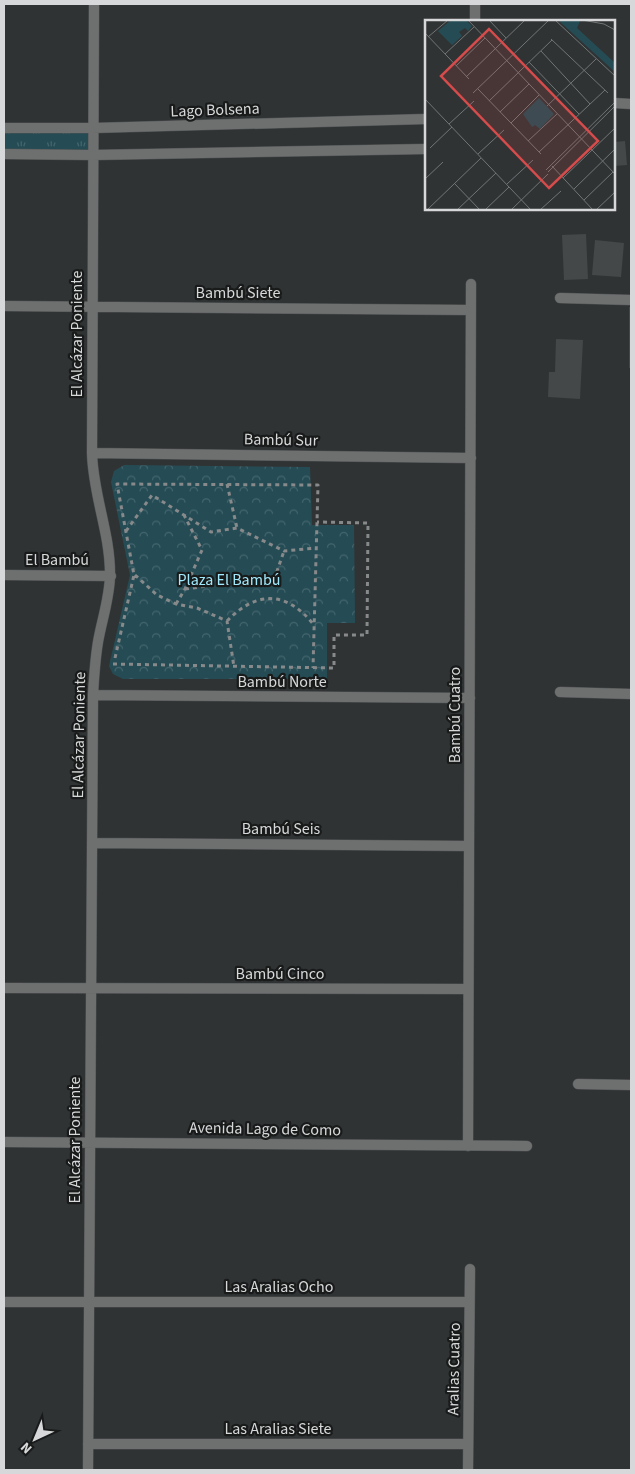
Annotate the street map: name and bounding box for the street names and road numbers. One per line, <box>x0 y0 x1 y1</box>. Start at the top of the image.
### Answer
street label: Lago Bolsena <box>170 97 260 123</box>
street label: El Alcázar Poniente <box>66 271 88 397</box>
street label: Bambú Siete <box>196 282 280 304</box>
street label: Bambú Sur <box>244 428 319 452</box>
street label: El Bambú <box>25 549 89 571</box>
street label: Bambú Cuatro <box>444 667 466 763</box>
street label: El Alcázar Poniente <box>67 671 91 799</box>
street label: Bambú Norte <box>237 671 327 693</box>
street label: Bambú Seis <box>242 818 321 840</box>
street label: Bambú Cinco <box>236 963 324 985</box>
street label: El Alcázar Poniente <box>64 1077 86 1203</box>
street label: Avenida Lago de Como <box>189 1117 341 1141</box>
street label: Las Aralias Ocho <box>225 1276 333 1298</box>
street label: Aralias Cuatro <box>442 1322 466 1416</box>
street label: Las Aralias Siete <box>224 1418 332 1440</box>

